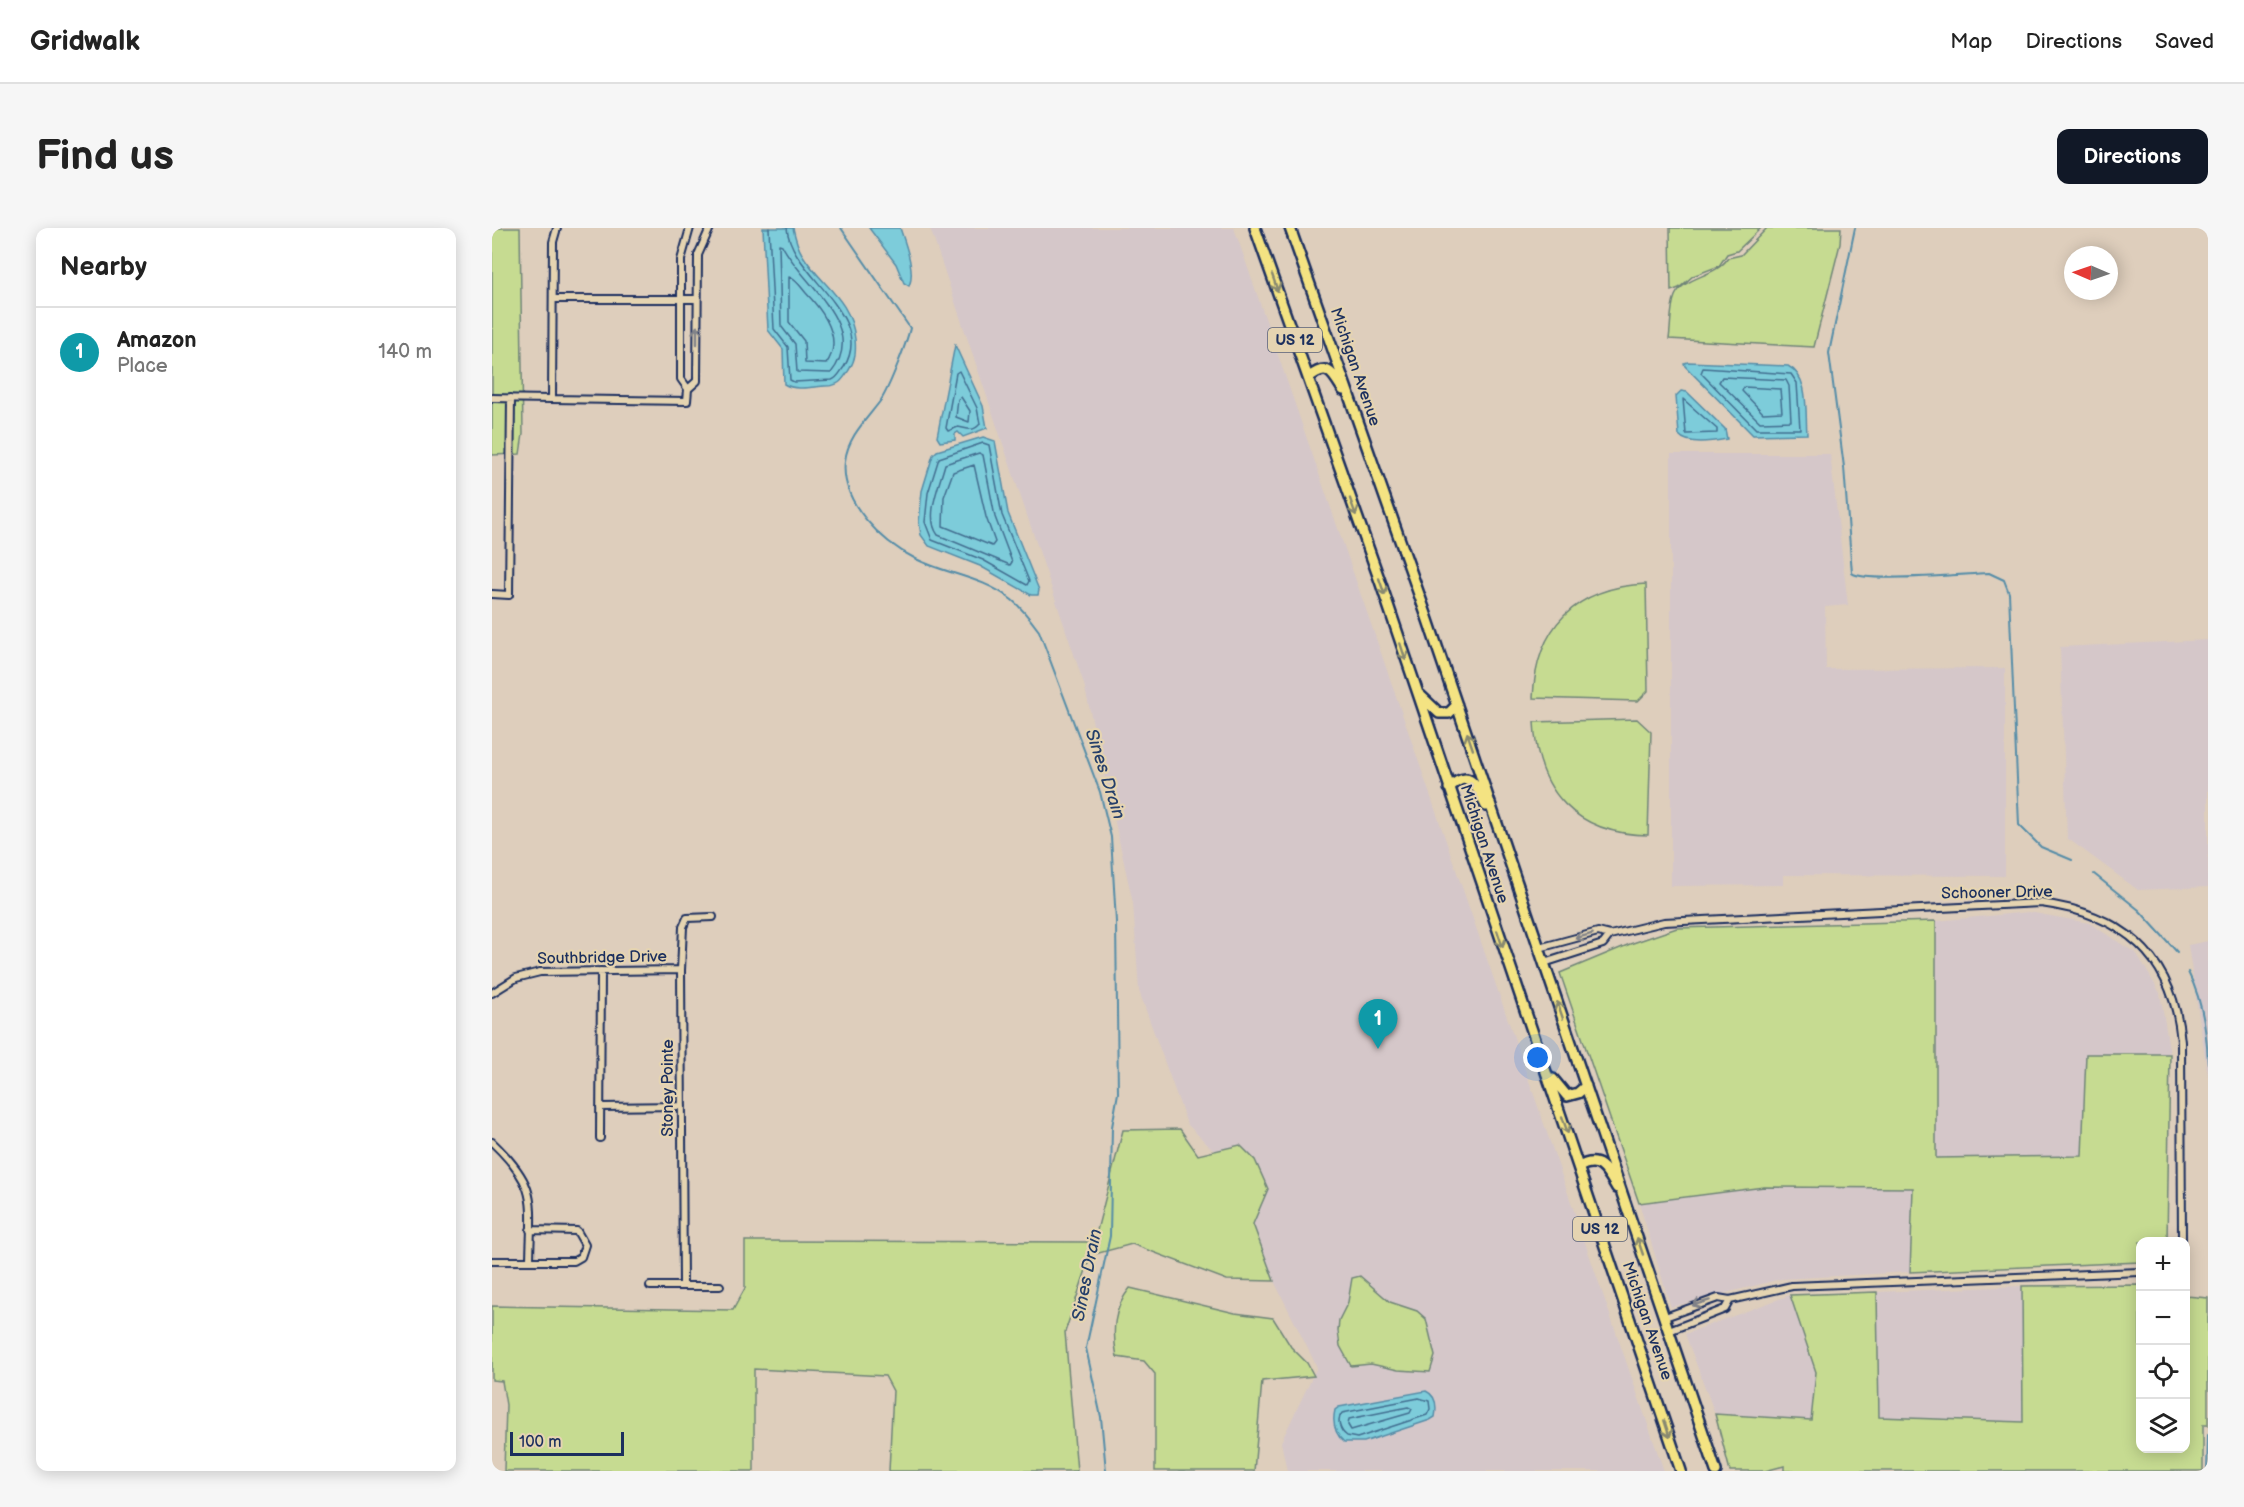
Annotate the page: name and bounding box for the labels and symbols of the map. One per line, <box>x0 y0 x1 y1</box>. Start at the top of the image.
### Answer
north arrow <box>2064 246 2118 300</box>
one-way arrow <box>1270 273 1281 292</box>
street label: Michigan Avenue <box>1326 305 1384 429</box>
one-way arrow <box>691 326 703 346</box>
road number: US 12 <box>1268 328 1322 352</box>
one-way arrow <box>1348 497 1359 516</box>
one-way arrow <box>1377 577 1388 596</box>
one-way arrow <box>1399 642 1410 661</box>
water label: Sines Drain <box>1081 726 1129 822</box>
one-way arrow <box>1463 732 1474 751</box>
street label: Michigan Avenue <box>1456 782 1512 906</box>
street label: Schooner Drive <box>1941 883 2053 903</box>
one-way arrow <box>1495 929 1506 948</box>
one-way arrow <box>1575 930 1594 942</box>
street label: Southbridge Drive <box>537 947 668 969</box>
pin: 1 <box>1358 1000 1398 1049</box>
one-way arrow <box>1554 1001 1565 1020</box>
street label: Stoney Pointe <box>659 1039 678 1137</box>
your location <box>1523 1043 1552 1072</box>
one-way arrow <box>1560 1115 1571 1134</box>
road number: US 12 <box>1573 1217 1627 1241</box>
water label: Sines Drain <box>1068 1227 1106 1323</box>
one-way arrow <box>1634 1237 1645 1256</box>
street label: Michigan Avenue <box>1618 1259 1676 1383</box>
one-way arrow <box>1692 1298 1711 1309</box>
one-way arrow <box>1663 1419 1674 1438</box>
scale bar <box>510 1429 624 1456</box>

